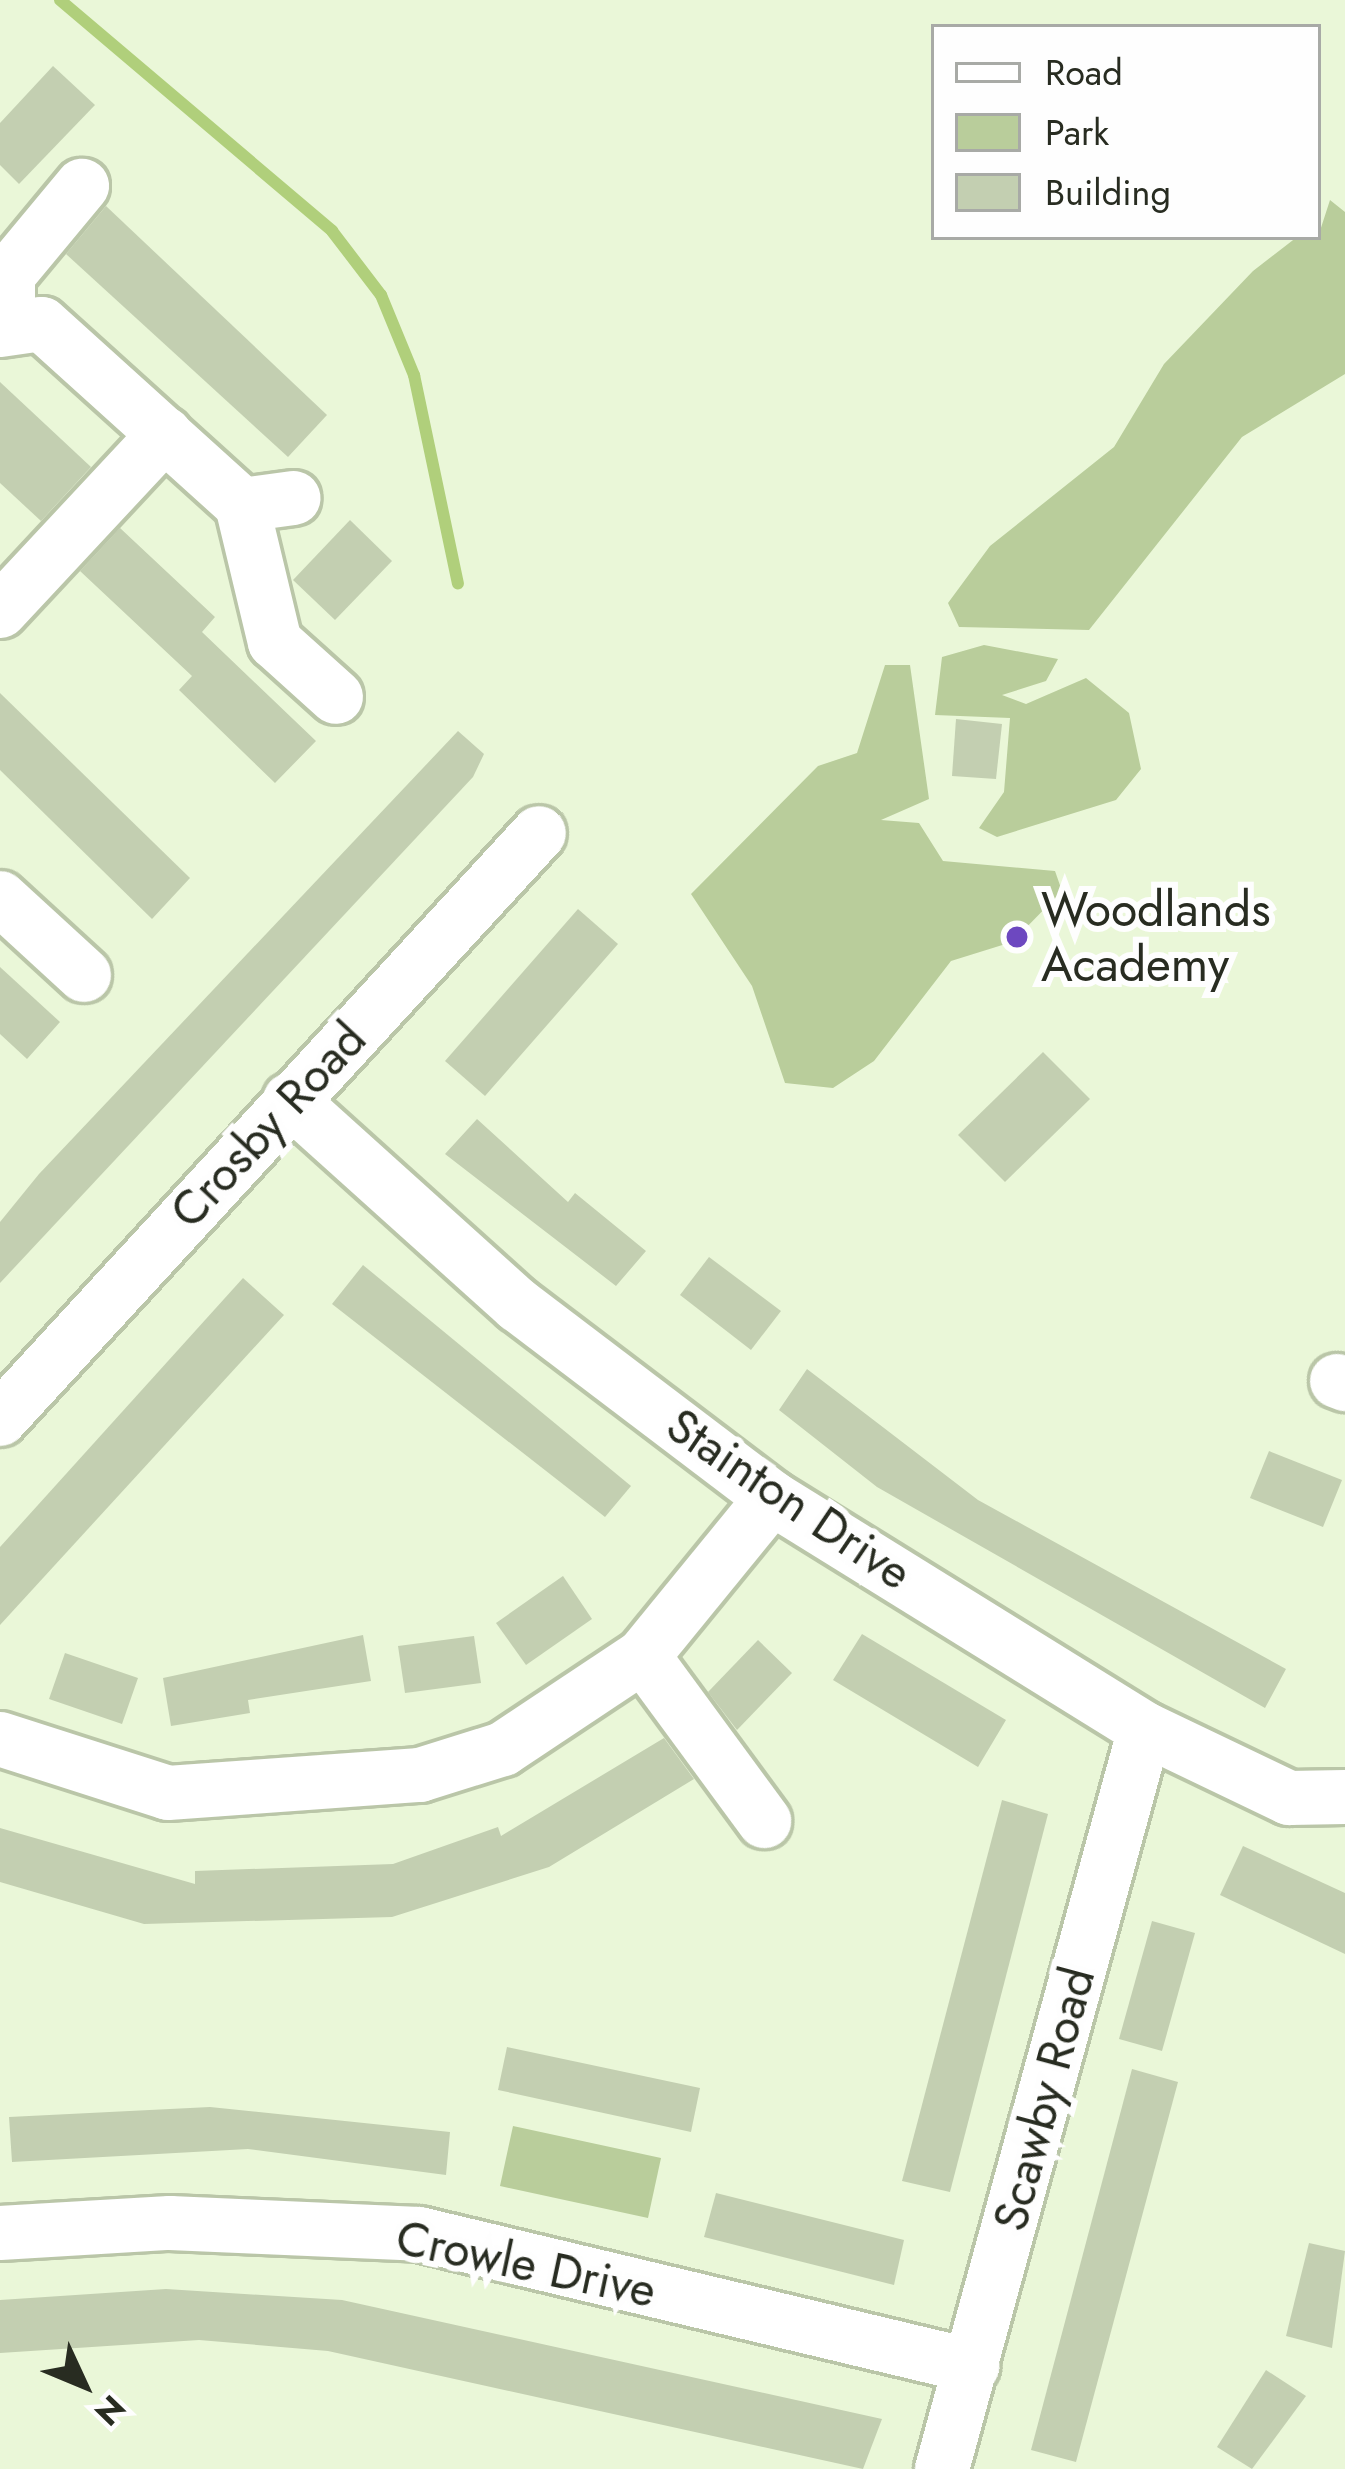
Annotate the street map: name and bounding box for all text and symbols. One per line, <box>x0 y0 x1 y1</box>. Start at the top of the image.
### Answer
legend <box>931 24 1321 240</box>
text: Road <box>1045 46 1123 98</box>
text: Park <box>1045 106 1109 158</box>
text: Building <box>1045 166 1171 218</box>
place label: Woodlands Academy <box>1041 880 1270 993</box>
marker: Woodlands Academy <box>1004 924 1030 950</box>
street label: Crosby Road <box>158 1010 378 1240</box>
street label: Stainton Drive <box>656 1396 922 1602</box>
street label: Scawby Road <box>981 1961 1107 2237</box>
street label: Crowle Drive <box>391 2208 661 2320</box>
north arrow <box>24 2325 144 2445</box>
text: N <box>84 2385 136 2436</box>

